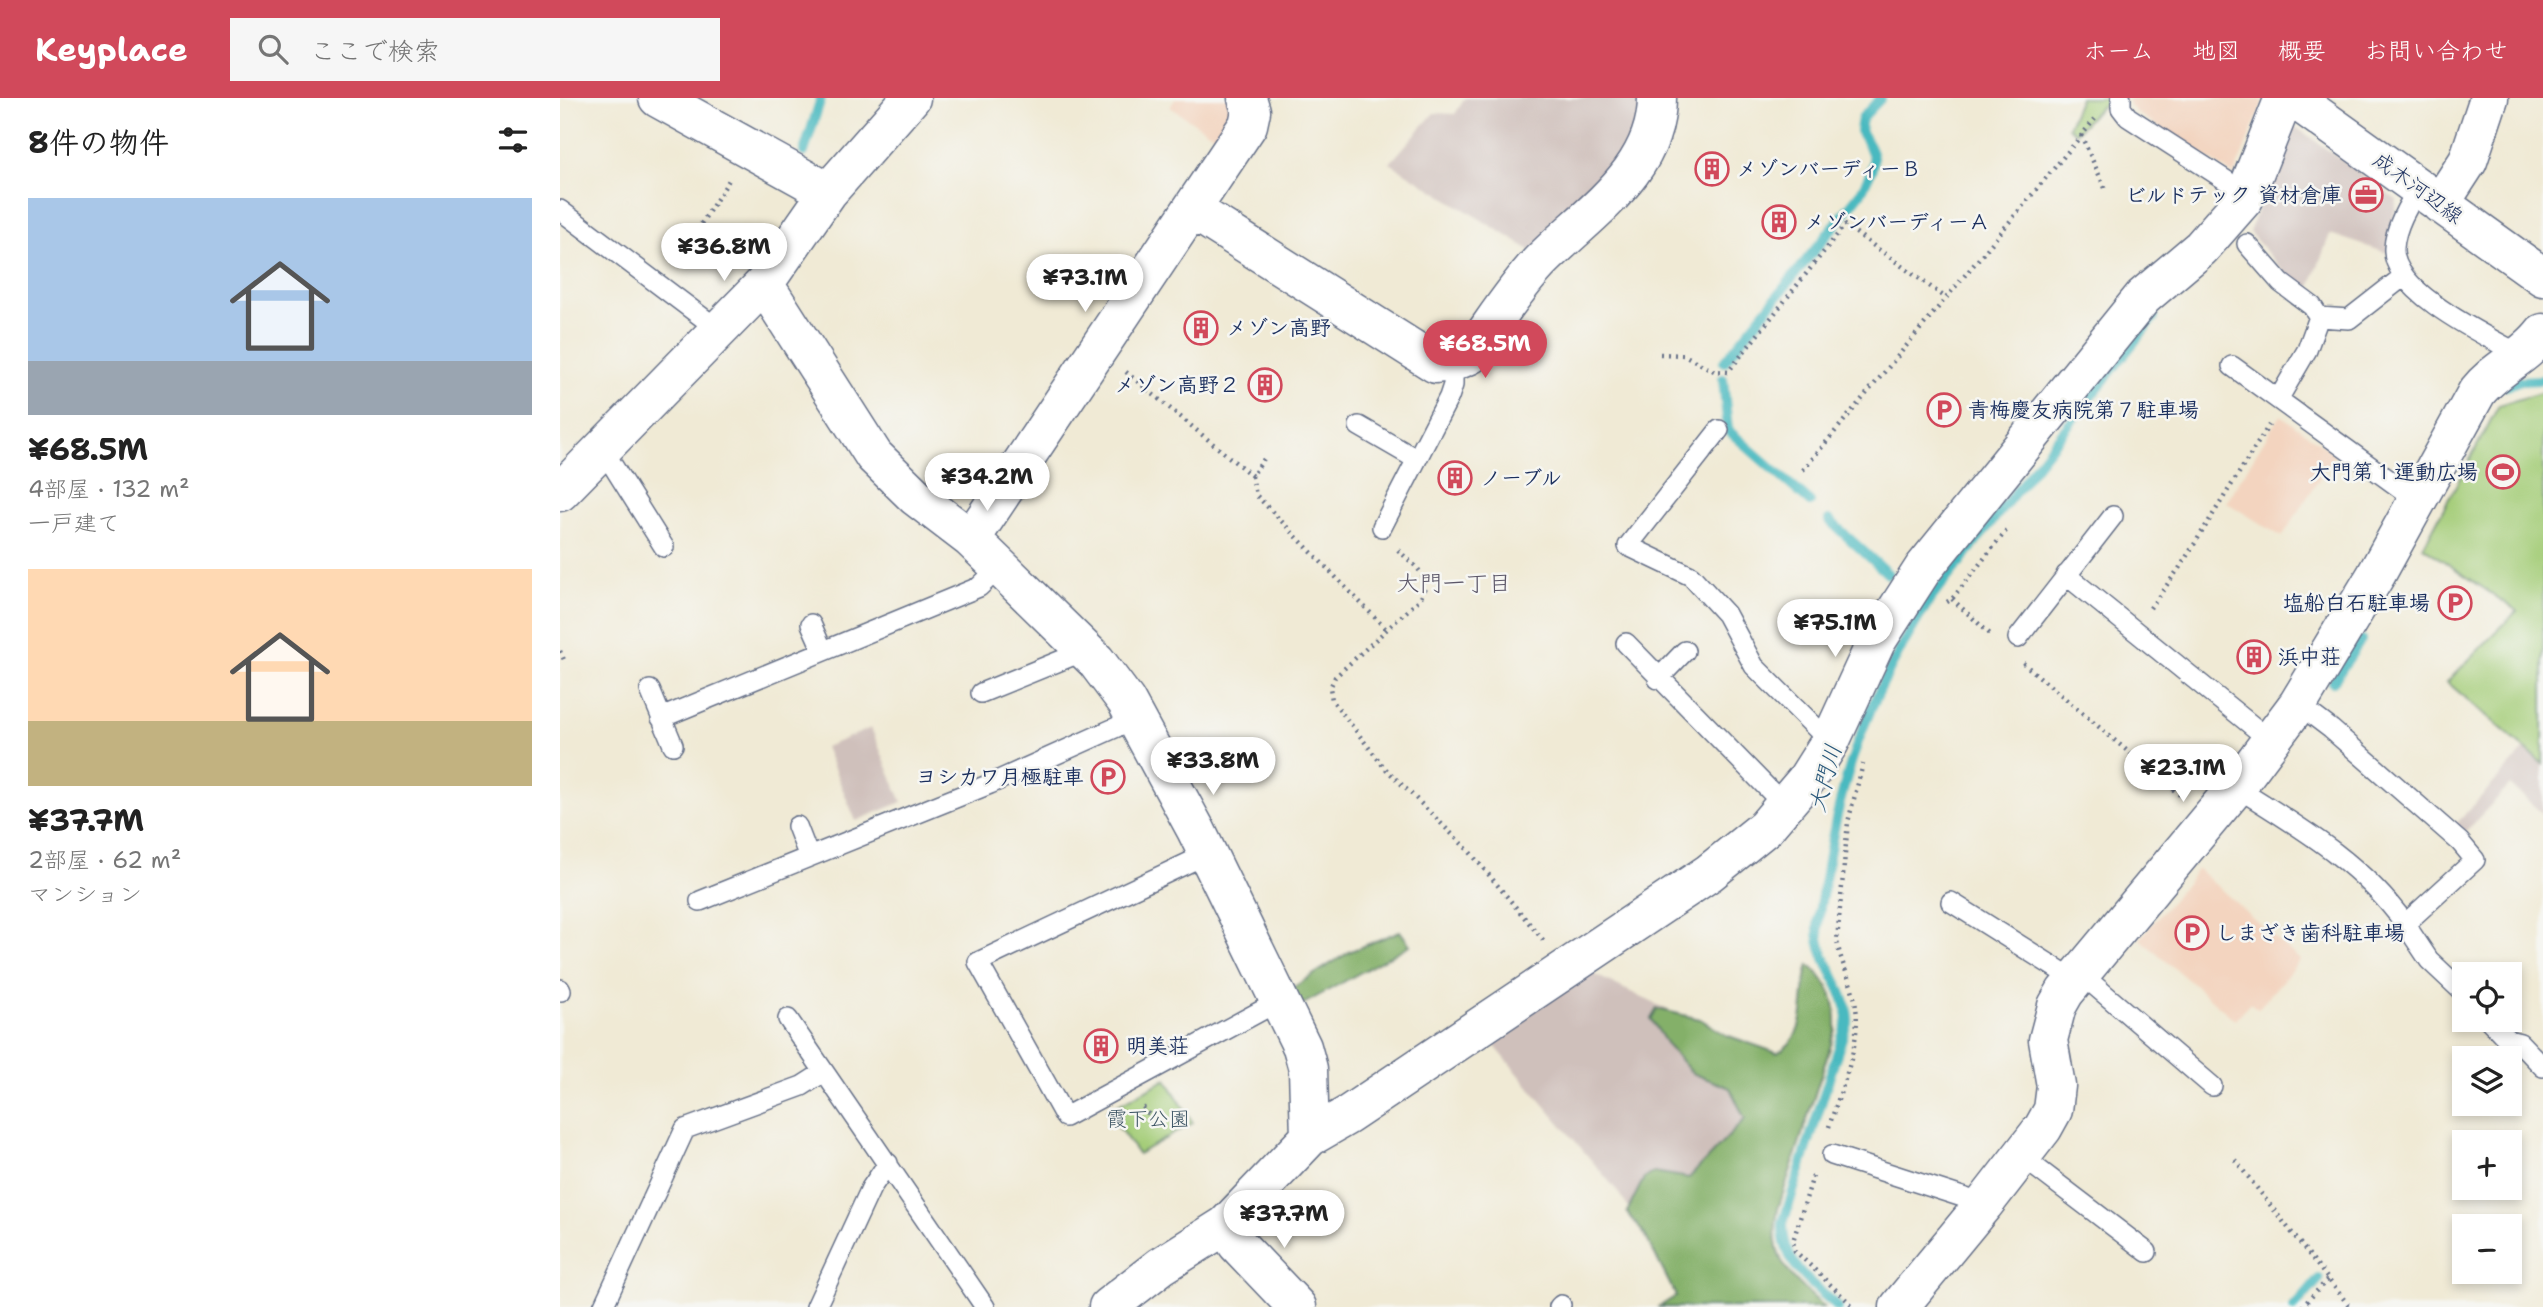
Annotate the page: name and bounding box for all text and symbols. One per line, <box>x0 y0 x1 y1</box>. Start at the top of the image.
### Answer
search box <box>230 18 720 81</box>
text: Keyplace <box>35 27 188 72</box>
icon: search <box>254 30 292 68</box>
text: ここで検索 <box>310 33 440 68</box>
text: ホーム <box>2083 35 2154 67</box>
text: 地図 <box>2192 35 2240 67</box>
text: 概要 <box>2278 35 2326 67</box>
text: お問い合わせ <box>2364 35 2508 67</box>
icon: filters <box>494 121 532 159</box>
text: 8件の物件 <box>28 122 169 163</box>
street label: 成木河辺線 <box>2367 146 2469 230</box>
building icon: メゾンバーディーＢ <box>1693 150 1731 188</box>
place label: メゾンバーディーＢ <box>1736 155 1922 183</box>
office icon: ビルドテック 資材倉庫 <box>2347 176 2385 214</box>
place label: ビルドテック 資材倉庫 <box>2125 181 2342 209</box>
building icon: メゾンバーディーＡ <box>1760 203 1798 241</box>
place label: メゾンバーディーＡ <box>1804 208 1990 236</box>
pin: ¥36.8M <box>667 223 781 283</box>
text: ¥36.8M <box>677 231 771 261</box>
icon: home <box>217 243 343 369</box>
pin: ¥73.1M <box>1028 254 1142 314</box>
text: ¥73.1M <box>1042 262 1128 292</box>
building icon: メゾン高野 <box>1182 309 1220 347</box>
place label: メゾン高野 <box>1226 314 1331 342</box>
pin: ¥68.5M <box>1428 320 1542 380</box>
text: ¥68.5M <box>1439 328 1531 358</box>
building icon: メゾン高野２ <box>1246 366 1284 404</box>
place label: メゾン高野２ <box>1114 371 1240 399</box>
parking icon: 青梅慶友病院第７駐車場 <box>1925 391 1963 429</box>
place label: 青梅慶友病院第７駐車場 <box>1968 396 2199 424</box>
text: ¥68.5M <box>28 429 148 470</box>
sports icon: 大門第１運動広場 <box>2484 453 2522 491</box>
pin: ¥34.2M <box>930 454 1044 513</box>
place label: 大門第１運動広場 <box>2310 458 2478 486</box>
building icon: ノーブル <box>1436 459 1474 497</box>
text: ¥34.2M <box>941 461 1033 491</box>
place label: ノーブル <box>1480 464 1562 492</box>
text: 4部屋 · 132 m² <box>28 474 190 504</box>
text: 一戸建て <box>28 508 120 538</box>
district label: 大門一丁目 <box>1397 568 1512 598</box>
parking icon: 塩船白石駐車場 <box>2436 584 2474 622</box>
place label: 塩船白石駐車場 <box>2283 589 2430 617</box>
pin: ¥75.1M <box>1778 600 1892 659</box>
text: ¥75.1M <box>1793 607 1877 637</box>
icon: home <box>217 614 343 740</box>
building icon: 浜中荘 <box>2235 638 2273 676</box>
place label: 浜中荘 <box>2278 643 2341 671</box>
pin: ¥33.8M <box>1156 738 1270 797</box>
water label: 大門川 <box>1802 741 1848 815</box>
pin: ¥23.1M <box>2126 744 2240 804</box>
text: ¥33.8M <box>1167 745 1259 775</box>
text: ¥23.1M <box>2140 752 2226 782</box>
parking icon: ヨシカワ月極駐車 <box>1089 758 1127 796</box>
place label: ヨシカワ月極駐車 <box>916 763 1084 791</box>
text: ¥37.7M <box>28 800 144 841</box>
text: 2部屋 · 62 m² <box>28 845 181 875</box>
text: マンション <box>28 879 142 909</box>
parking icon: しまざき歯科駐車場 <box>2173 914 2211 952</box>
place label: しまざき歯科駐車場 <box>2216 919 2405 947</box>
map controls <box>2452 962 2522 1284</box>
button: locate <box>2452 962 2522 1032</box>
building icon: 明美荘 <box>1082 1027 1120 1065</box>
place label: 明美荘 <box>1126 1032 1189 1060</box>
button: layers <box>2452 1046 2522 1116</box>
park label: 霞下公園 <box>1106 1105 1190 1133</box>
button: + <box>2452 1130 2522 1200</box>
pin: ¥37.7M <box>1227 1190 1341 1250</box>
text: ¥37.7M <box>1239 1198 1329 1228</box>
button: − <box>2452 1214 2522 1284</box>

